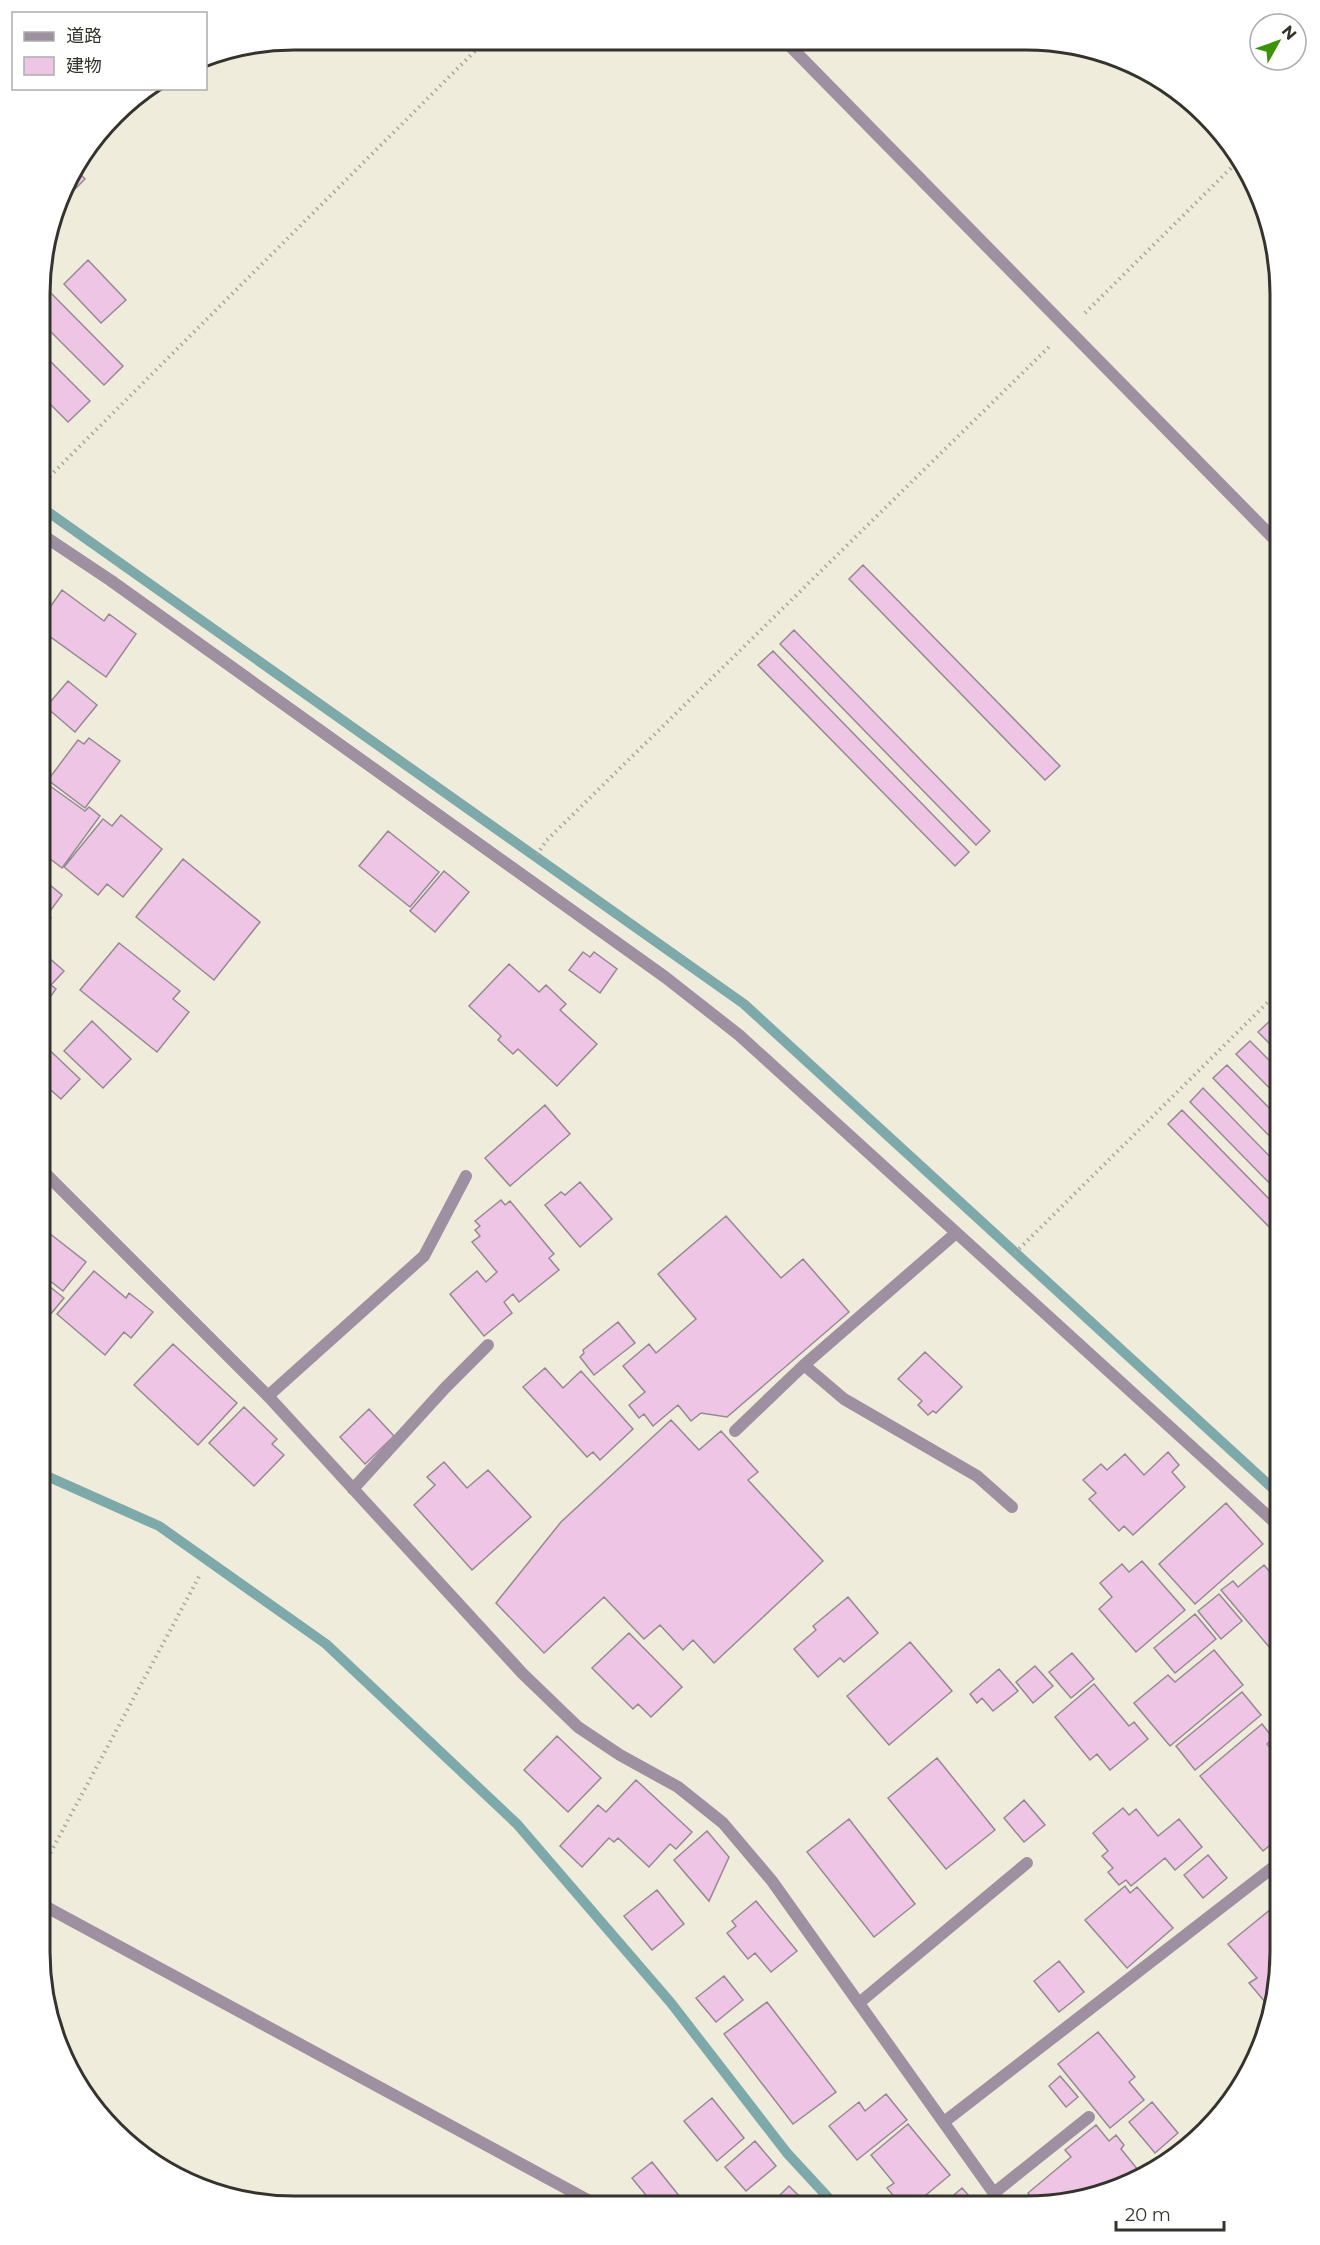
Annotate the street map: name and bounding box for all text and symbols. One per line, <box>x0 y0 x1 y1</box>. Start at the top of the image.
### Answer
legend <box>12 12 207 90</box>
north arrow <box>1248 12 1308 72</box>
text: N <box>1278 22 1301 44</box>
text: 道路 <box>66 25 102 47</box>
text: 建物 <box>66 55 102 77</box>
scale bar <box>1116 2194 1224 2232</box>
text: 20 m <box>1125 2204 1171 2226</box>

